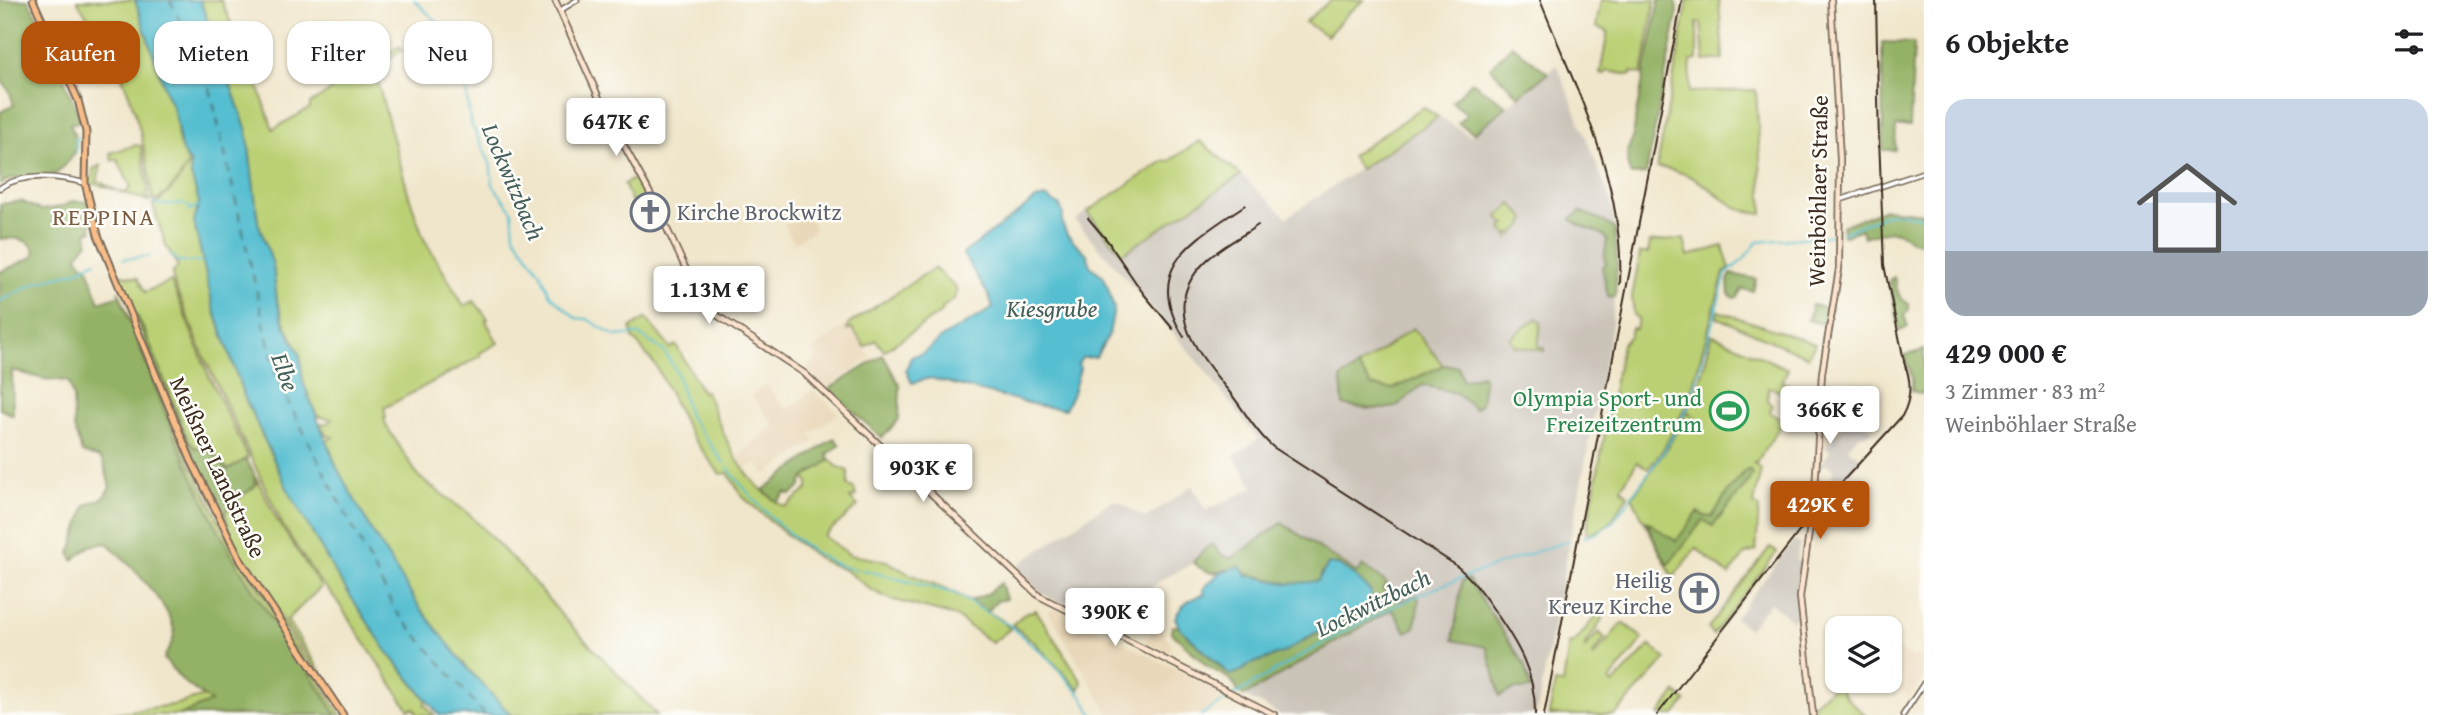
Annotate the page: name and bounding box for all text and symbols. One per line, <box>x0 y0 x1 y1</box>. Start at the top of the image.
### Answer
text: 6 Objekte <box>1945 20 2069 64</box>
chip: Kaufen <box>21 21 140 84</box>
chip: Mieten <box>154 21 273 84</box>
chip: Filter <box>287 21 390 84</box>
chip: Neu <box>404 21 492 84</box>
icon: filters <box>2390 23 2428 61</box>
street label: Weinböhlaer Straße <box>1799 95 1836 287</box>
pin: 647K € <box>559 99 673 158</box>
text: 647K € <box>582 104 650 137</box>
water label: Lockwitzbach <box>473 117 554 246</box>
icon: home <box>2124 145 2250 271</box>
church icon: Kirche Brockwitz <box>629 191 671 233</box>
place label: Kirche Brockwitz <box>677 195 841 228</box>
district label: REPPINA <box>52 199 156 234</box>
pin: 1.13M € <box>644 266 774 326</box>
text: 1.13M € <box>669 272 749 305</box>
water label: Kiesgrube <box>1006 291 1098 326</box>
text: 429 000 € <box>1945 330 2067 374</box>
water label: Elbe <box>262 347 309 396</box>
street label: Meißner Landstraße <box>162 371 275 563</box>
text: 3 Zimmer · 83 m² <box>1945 374 2105 407</box>
place label: Olympia Sport- und Freizeitzentrum <box>1513 381 1703 440</box>
pin: 366K € <box>1773 386 1887 446</box>
sports icon: Olympia Sport- und Freizeitzentrum <box>1708 390 1750 432</box>
text: 366K € <box>1796 392 1864 425</box>
text: Weinböhlaer Straße <box>1945 407 2137 440</box>
pin: 903K € <box>866 444 980 504</box>
text: 903K € <box>889 450 957 483</box>
pin: 429K € <box>1763 482 1877 541</box>
text: 429K € <box>1786 487 1854 520</box>
water label: Lockwitzbach <box>1309 560 1436 646</box>
place label: Heilig Kreuz Kirche <box>1548 563 1673 622</box>
church icon: Heilig Kreuz Kirche <box>1678 572 1720 614</box>
pin: 390K € <box>1058 588 1172 648</box>
text: 390K € <box>1081 594 1149 627</box>
map controls <box>1825 616 1902 693</box>
button: layers <box>1825 616 1902 693</box>

